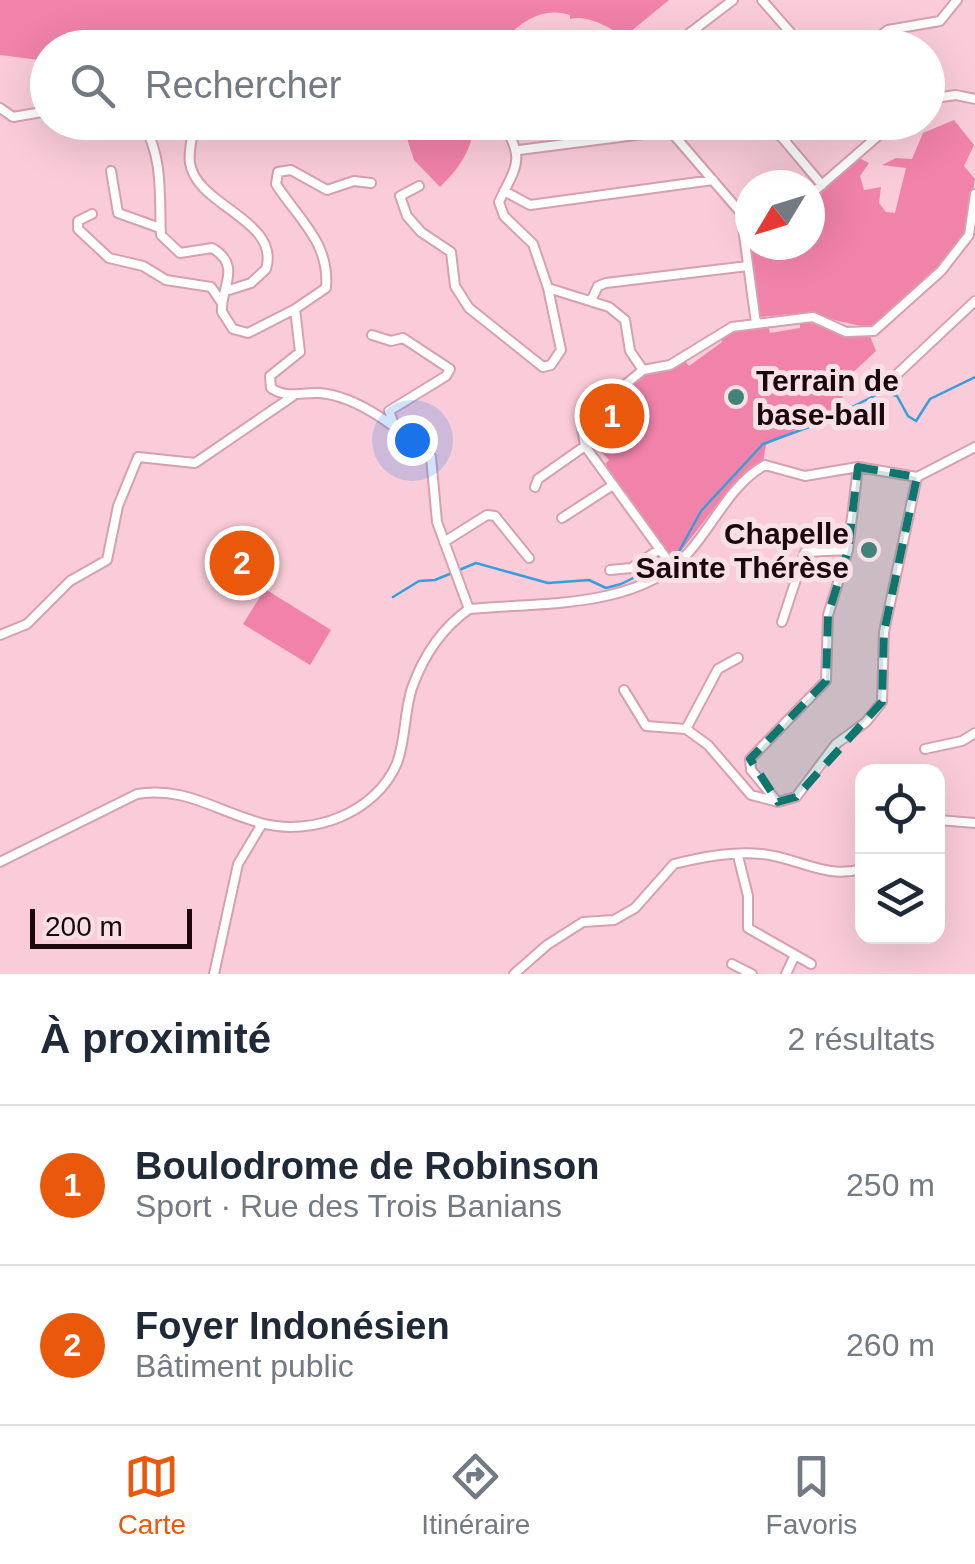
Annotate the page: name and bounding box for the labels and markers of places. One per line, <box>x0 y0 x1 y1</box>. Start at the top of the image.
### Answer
place label: Terrain de base-ball <box>756 364 899 431</box>
pin: 1 <box>580 378 644 454</box>
marker: Terrain de base-ball <box>725 386 747 408</box>
place label: Chapelle Sainte Thérèse <box>636 517 849 584</box>
pin: 2 <box>210 526 274 600</box>
marker: Chapelle Sainte Thérèse <box>858 539 880 561</box>

